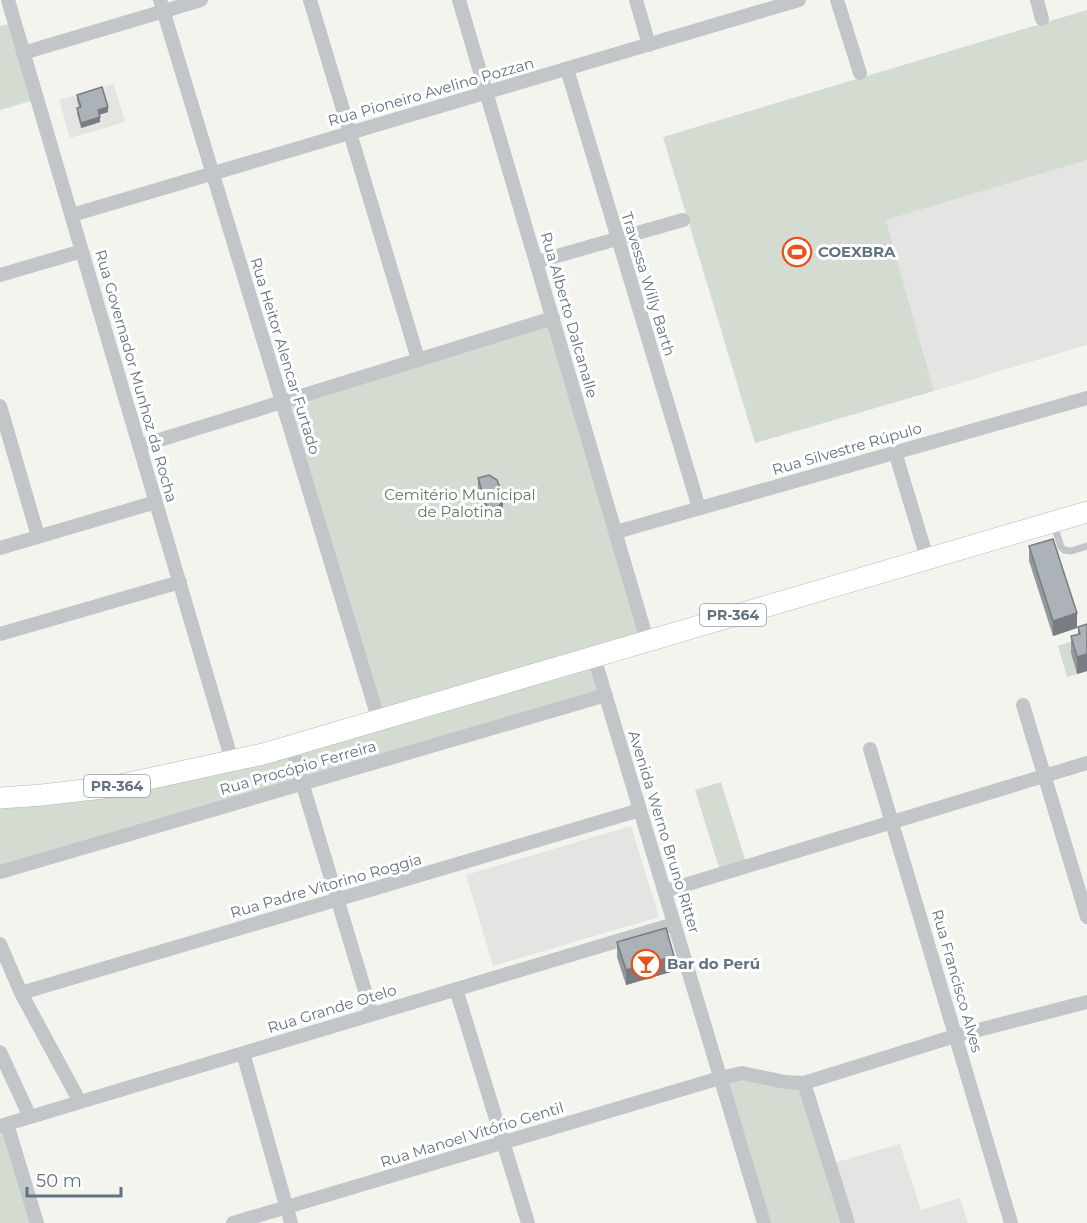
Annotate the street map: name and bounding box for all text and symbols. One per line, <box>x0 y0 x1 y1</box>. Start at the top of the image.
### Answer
street label: Rua Pioneiro Avelino Pozzan <box>326 53 536 130</box>
street label: Travessa Willy Barth <box>617 209 679 358</box>
street label: Rua Alberto Dalcanalle <box>537 230 602 400</box>
sports icon: COEXBRA <box>781 236 813 268</box>
place label: COEXBRA <box>818 242 896 261</box>
street label: Rua Governador Munhoz da Rocha <box>91 247 182 504</box>
street label: Rua Heitor Alencar Furtado <box>246 255 325 457</box>
street label: Rua Silvestre Rúpulo <box>770 418 924 479</box>
park label: Cemitério Municipal de Palotina <box>384 485 536 521</box>
road number: PR-364 <box>700 604 766 626</box>
street label: Avenida Werno Bruno Ritter <box>625 728 704 936</box>
street label: Rua Procópio Ferreira <box>217 736 378 799</box>
road number: PR-364 <box>84 775 150 797</box>
street label: Rua Padre Vitorino Roggia <box>228 849 424 922</box>
street label: Rua Francisco Alves <box>928 907 987 1055</box>
bar icon: Bar do Perú <box>630 948 662 980</box>
place label: Bar do Perú <box>667 954 760 973</box>
street label: Rua Grande Otelo <box>265 980 399 1037</box>
street label: Rua Manoel Vitório Gentil <box>378 1098 566 1172</box>
scale bar <box>27 1160 122 1198</box>
text: 50 m <box>36 1170 82 1192</box>

